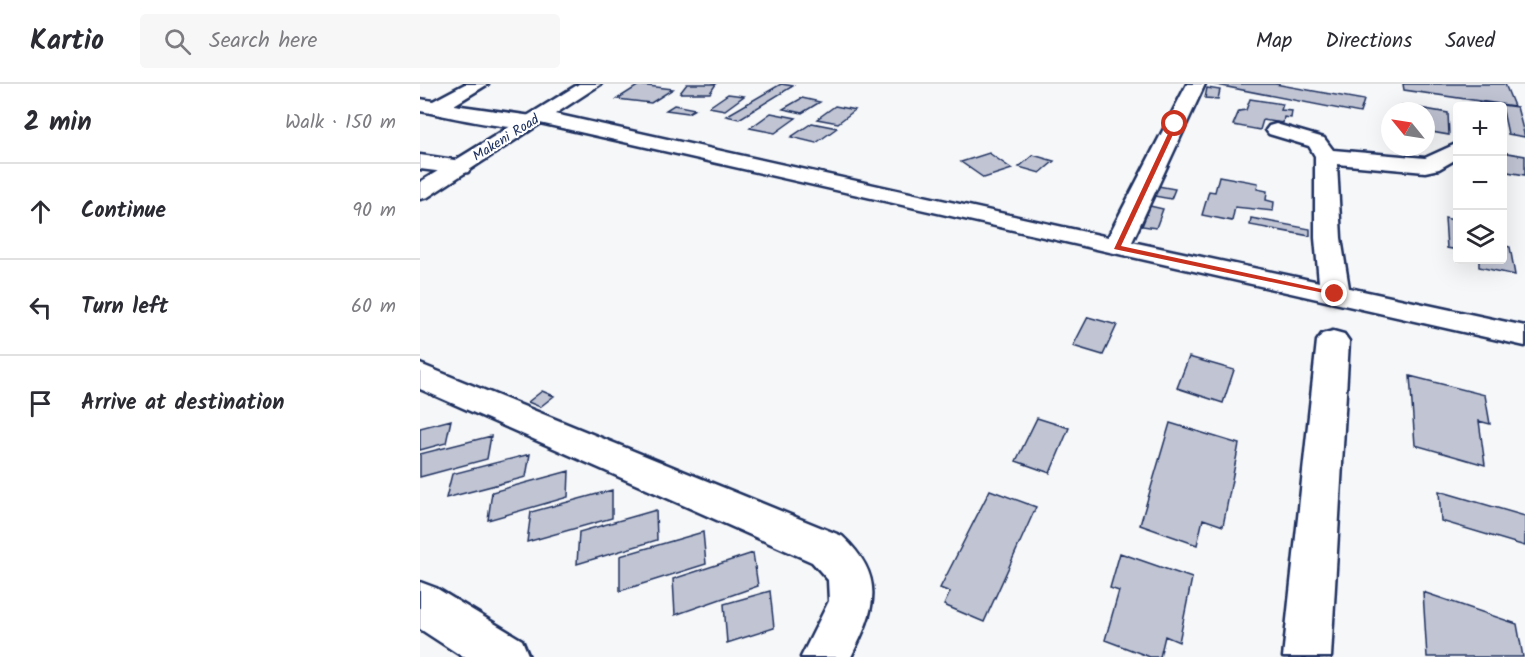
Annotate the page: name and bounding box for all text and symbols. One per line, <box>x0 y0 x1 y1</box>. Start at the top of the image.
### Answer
search box <box>140 14 560 68</box>
text: Kartio <box>30 19 104 64</box>
text: Search here <box>209 24 317 59</box>
icon: search <box>161 25 194 58</box>
text: Map <box>1256 25 1292 58</box>
text: Directions <box>1325 25 1412 58</box>
text: Saved <box>1445 25 1495 58</box>
text: 2 min <box>24 102 92 144</box>
north arrow <box>1381 102 1435 156</box>
map controls <box>1453 102 1507 264</box>
button: + <box>1453 102 1507 156</box>
text: Walk · 150 m <box>285 107 396 139</box>
street label: Makeni Road <box>468 108 544 167</box>
route start <box>1161 110 1187 136</box>
button: − <box>1453 156 1507 210</box>
text: Continue <box>81 194 166 229</box>
icon: ahead <box>24 195 57 228</box>
text: 90 m <box>352 195 396 227</box>
button: layers <box>1453 210 1507 264</box>
route end <box>1321 280 1347 306</box>
text: Turn left <box>81 290 168 325</box>
icon: left <box>24 291 57 324</box>
text: 60 m <box>351 291 396 323</box>
text: Arrive at destination <box>81 386 284 421</box>
icon: arrive <box>24 387 57 420</box>

